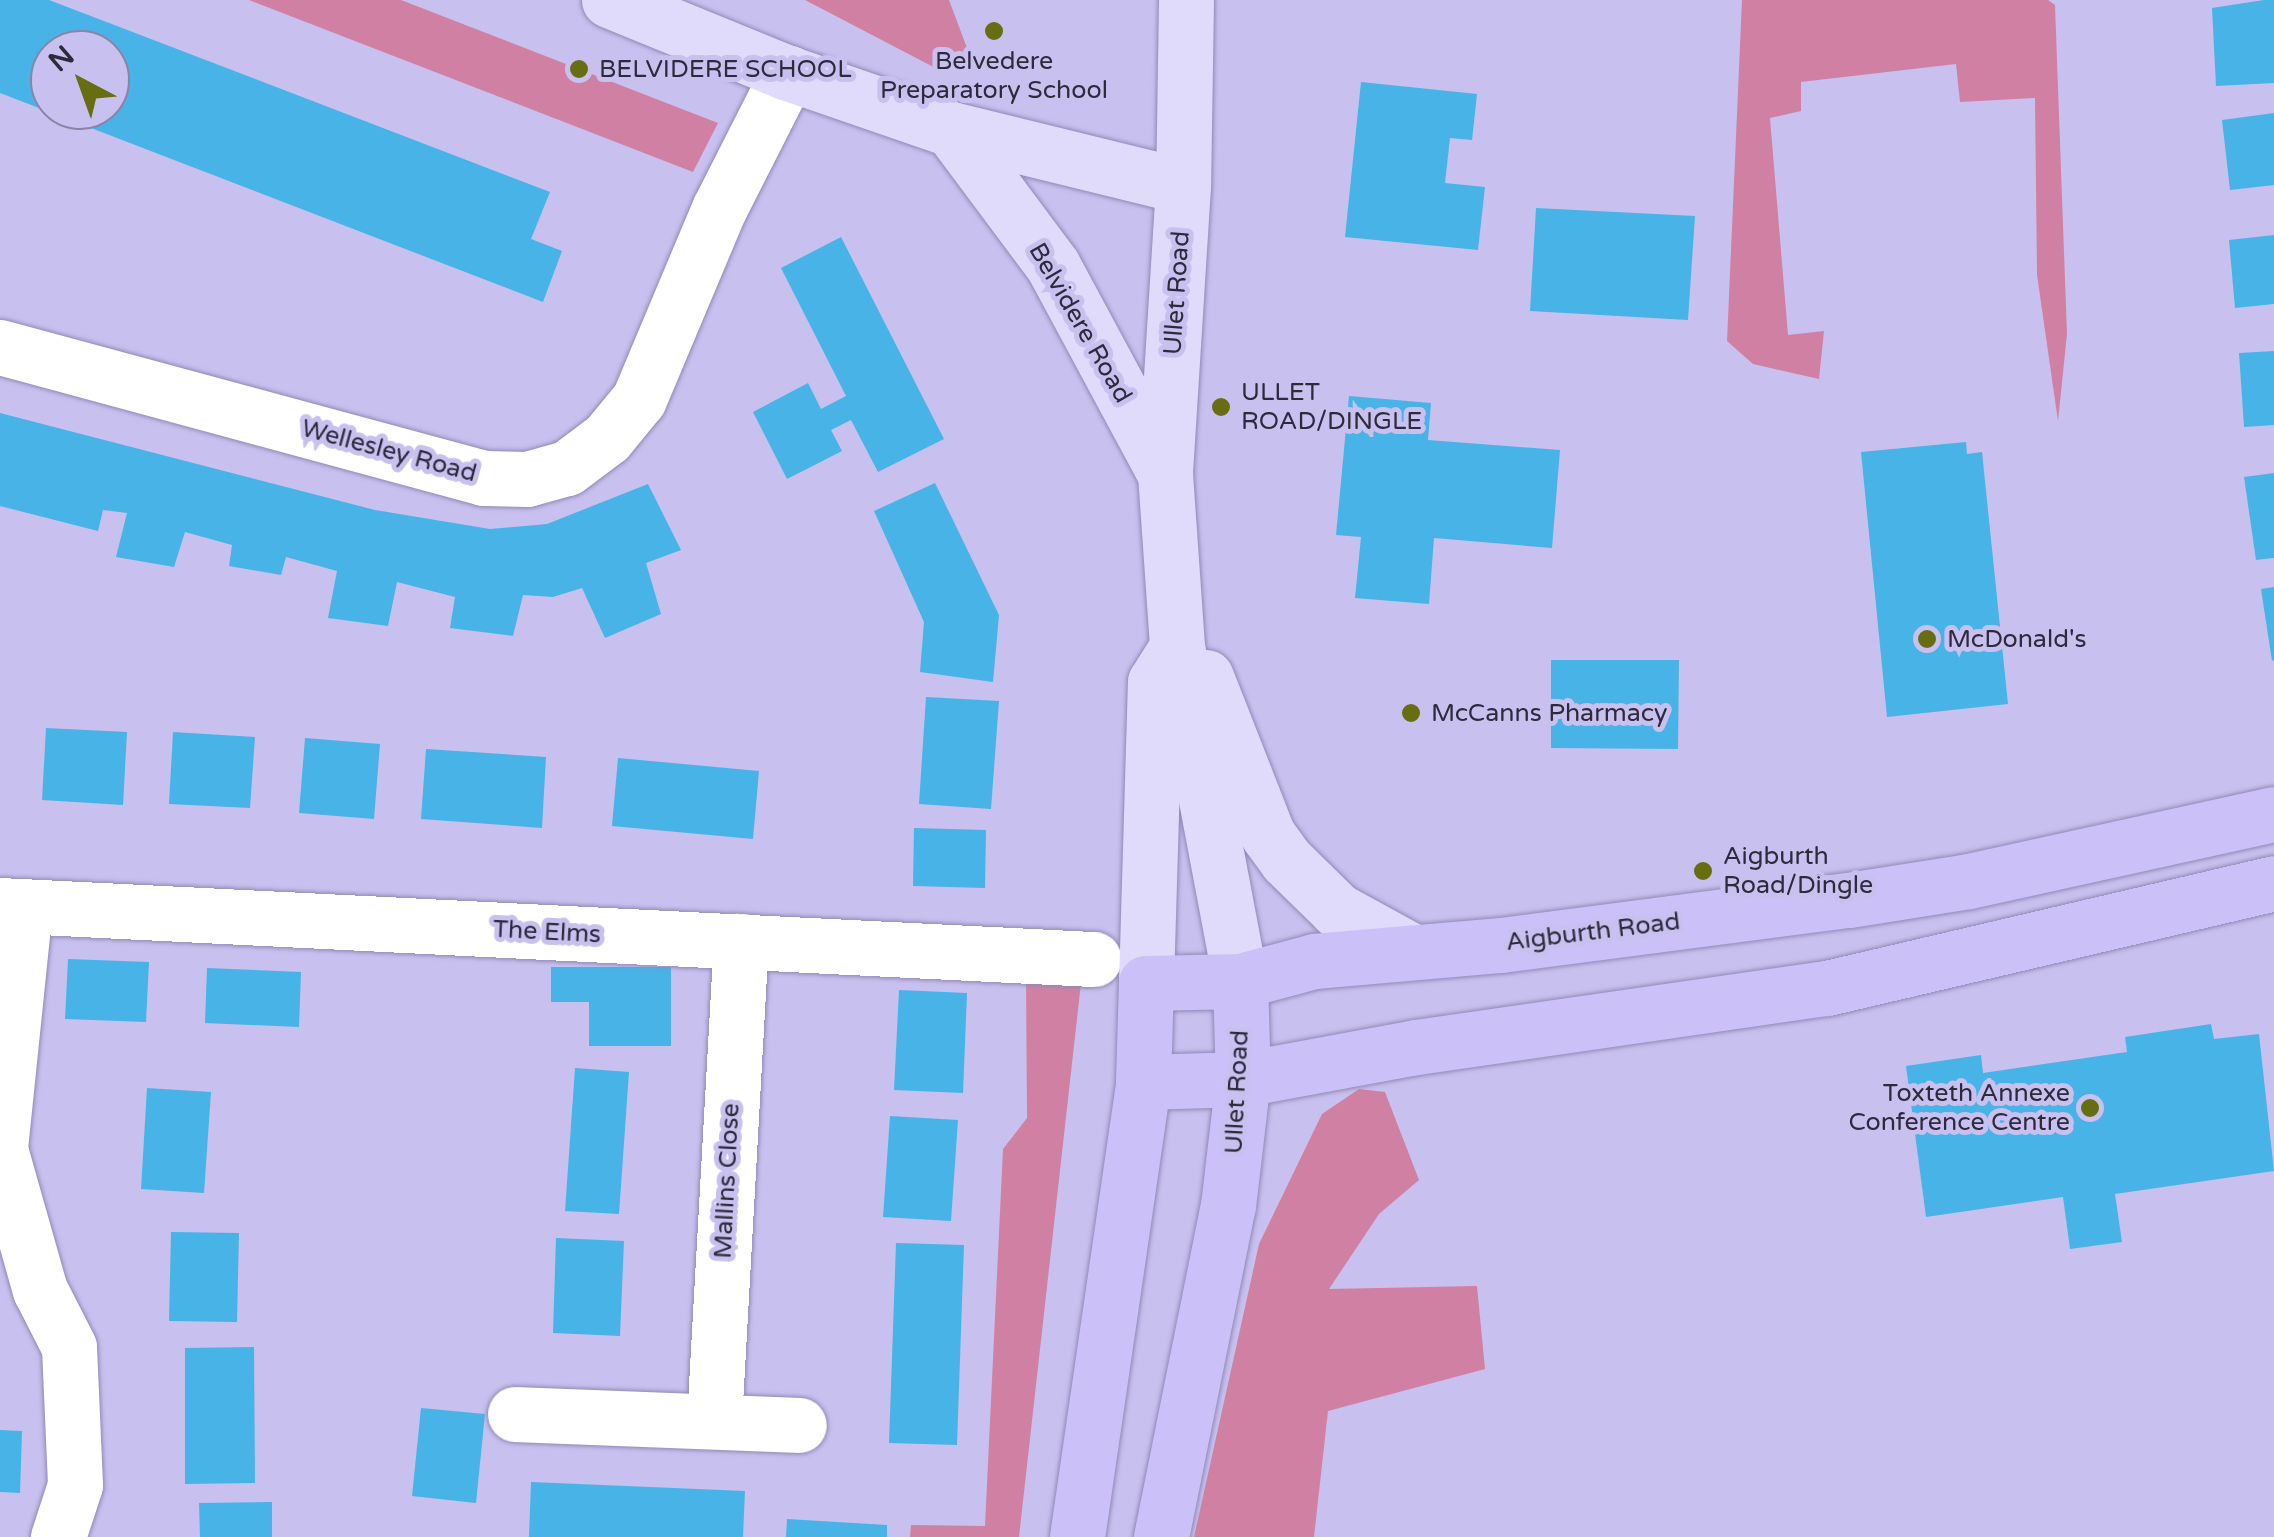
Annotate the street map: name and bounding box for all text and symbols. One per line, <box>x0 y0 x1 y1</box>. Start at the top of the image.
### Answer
marker: Belvedere Preparatory School <box>983 20 1005 42</box>
north arrow <box>30 30 130 130</box>
text: N <box>42 39 81 79</box>
place label: Belvedere Preparatory School <box>880 47 1108 106</box>
place label: BELVIDERE SCHOOL <box>599 54 852 84</box>
marker: BELVIDERE SCHOOL <box>568 58 590 80</box>
street label: Ullet Road <box>1158 230 1196 356</box>
street label: Belvidere Road <box>1022 238 1138 408</box>
place label: ULLET ROAD/DINGLE <box>1241 378 1422 437</box>
marker: ULLET ROAD/DINGLE <box>1210 396 1232 418</box>
street label: Wellesley Road <box>298 413 480 489</box>
place label: McDonald's <box>1947 624 2086 654</box>
marker: McDonald's <box>1916 628 1938 650</box>
place label: McCanns Pharmacy <box>1431 698 1667 728</box>
marker: McCanns Pharmacy <box>1400 702 1422 724</box>
place label: Aigburth Road/Dingle <box>1723 842 1873 901</box>
marker: Aigburth Road/Dingle <box>1692 860 1714 882</box>
street label: Aigburth Road <box>1504 906 1682 958</box>
street label: The Elms <box>492 914 602 950</box>
street label: Ullet Road <box>1219 1029 1255 1155</box>
place label: Toxteth Annexe Conference Centre <box>1849 1079 2070 1138</box>
marker: Toxteth Annexe Conference Centre <box>2079 1097 2101 1119</box>
street label: Mallins Close <box>708 1103 746 1259</box>

